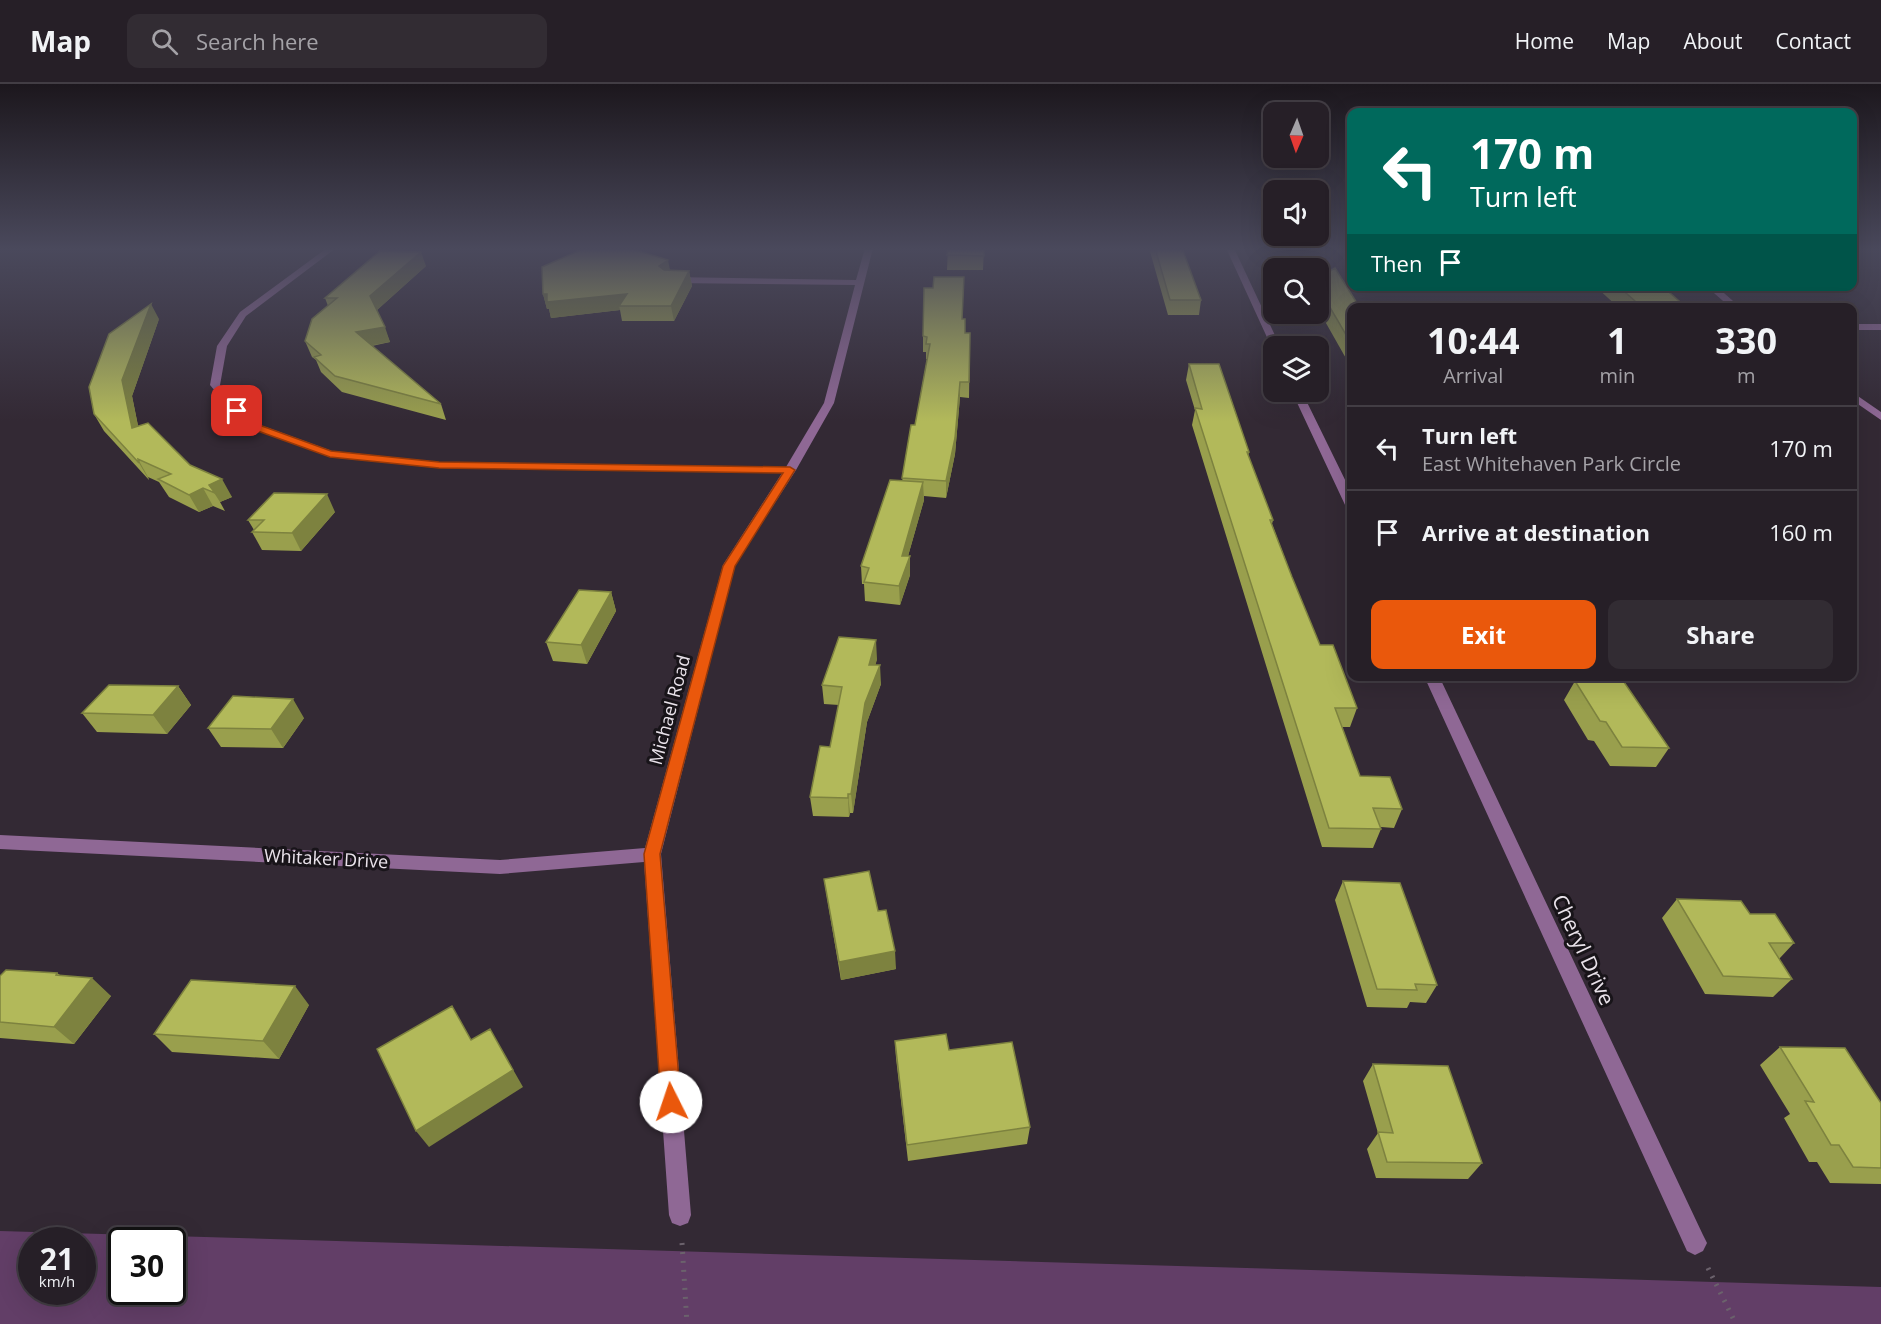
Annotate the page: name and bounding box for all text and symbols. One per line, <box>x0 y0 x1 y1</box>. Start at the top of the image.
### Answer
search box <box>127 14 547 68</box>
text: Map <box>30 22 91 60</box>
icon: search <box>148 25 181 58</box>
text: Search here <box>196 26 319 56</box>
text: Home <box>1515 27 1574 55</box>
text: Map <box>1607 27 1650 55</box>
text: About <box>1683 27 1743 55</box>
text: Contact <box>1776 27 1851 55</box>
north arrow <box>1263 102 1329 168</box>
map controls <box>1263 102 1329 402</box>
text: 170 m <box>1470 124 1594 181</box>
icon: left <box>1371 132 1449 210</box>
text: Turn left <box>1470 178 1577 215</box>
button: sound <box>1263 180 1329 246</box>
icon: arrive <box>1434 246 1467 279</box>
text: Then <box>1371 248 1422 278</box>
button: search <box>1263 258 1329 324</box>
text: 10:44 <box>1427 316 1520 365</box>
text: 1 <box>1607 316 1628 365</box>
text: 330 <box>1715 316 1777 365</box>
button: layers <box>1263 336 1329 402</box>
text: Arrival <box>1443 362 1503 389</box>
text: min <box>1599 362 1635 389</box>
text: m <box>1737 362 1755 389</box>
pin <box>211 385 262 436</box>
icon: arrive <box>220 394 253 427</box>
text: Turn left <box>1422 420 1517 450</box>
icon: left <box>1371 432 1404 465</box>
text: 170 m <box>1769 433 1833 463</box>
text: East Whitehaven Park Circle <box>1422 450 1681 477</box>
icon: arrive <box>1371 516 1404 549</box>
text: Arrive at destination <box>1422 517 1650 547</box>
text: 160 m <box>1769 517 1833 547</box>
button: Exit <box>1371 600 1596 669</box>
button: Share <box>1608 600 1833 669</box>
street label: Michael Road <box>643 652 695 767</box>
street label: Whitaker Drive <box>263 843 389 873</box>
street label: Cheryl Drive <box>1546 890 1622 1009</box>
position arrow <box>639 1070 703 1134</box>
speed limit sign: 30 <box>108 1227 186 1305</box>
text: 21 <box>40 1238 74 1279</box>
text: km/h <box>39 1271 75 1291</box>

